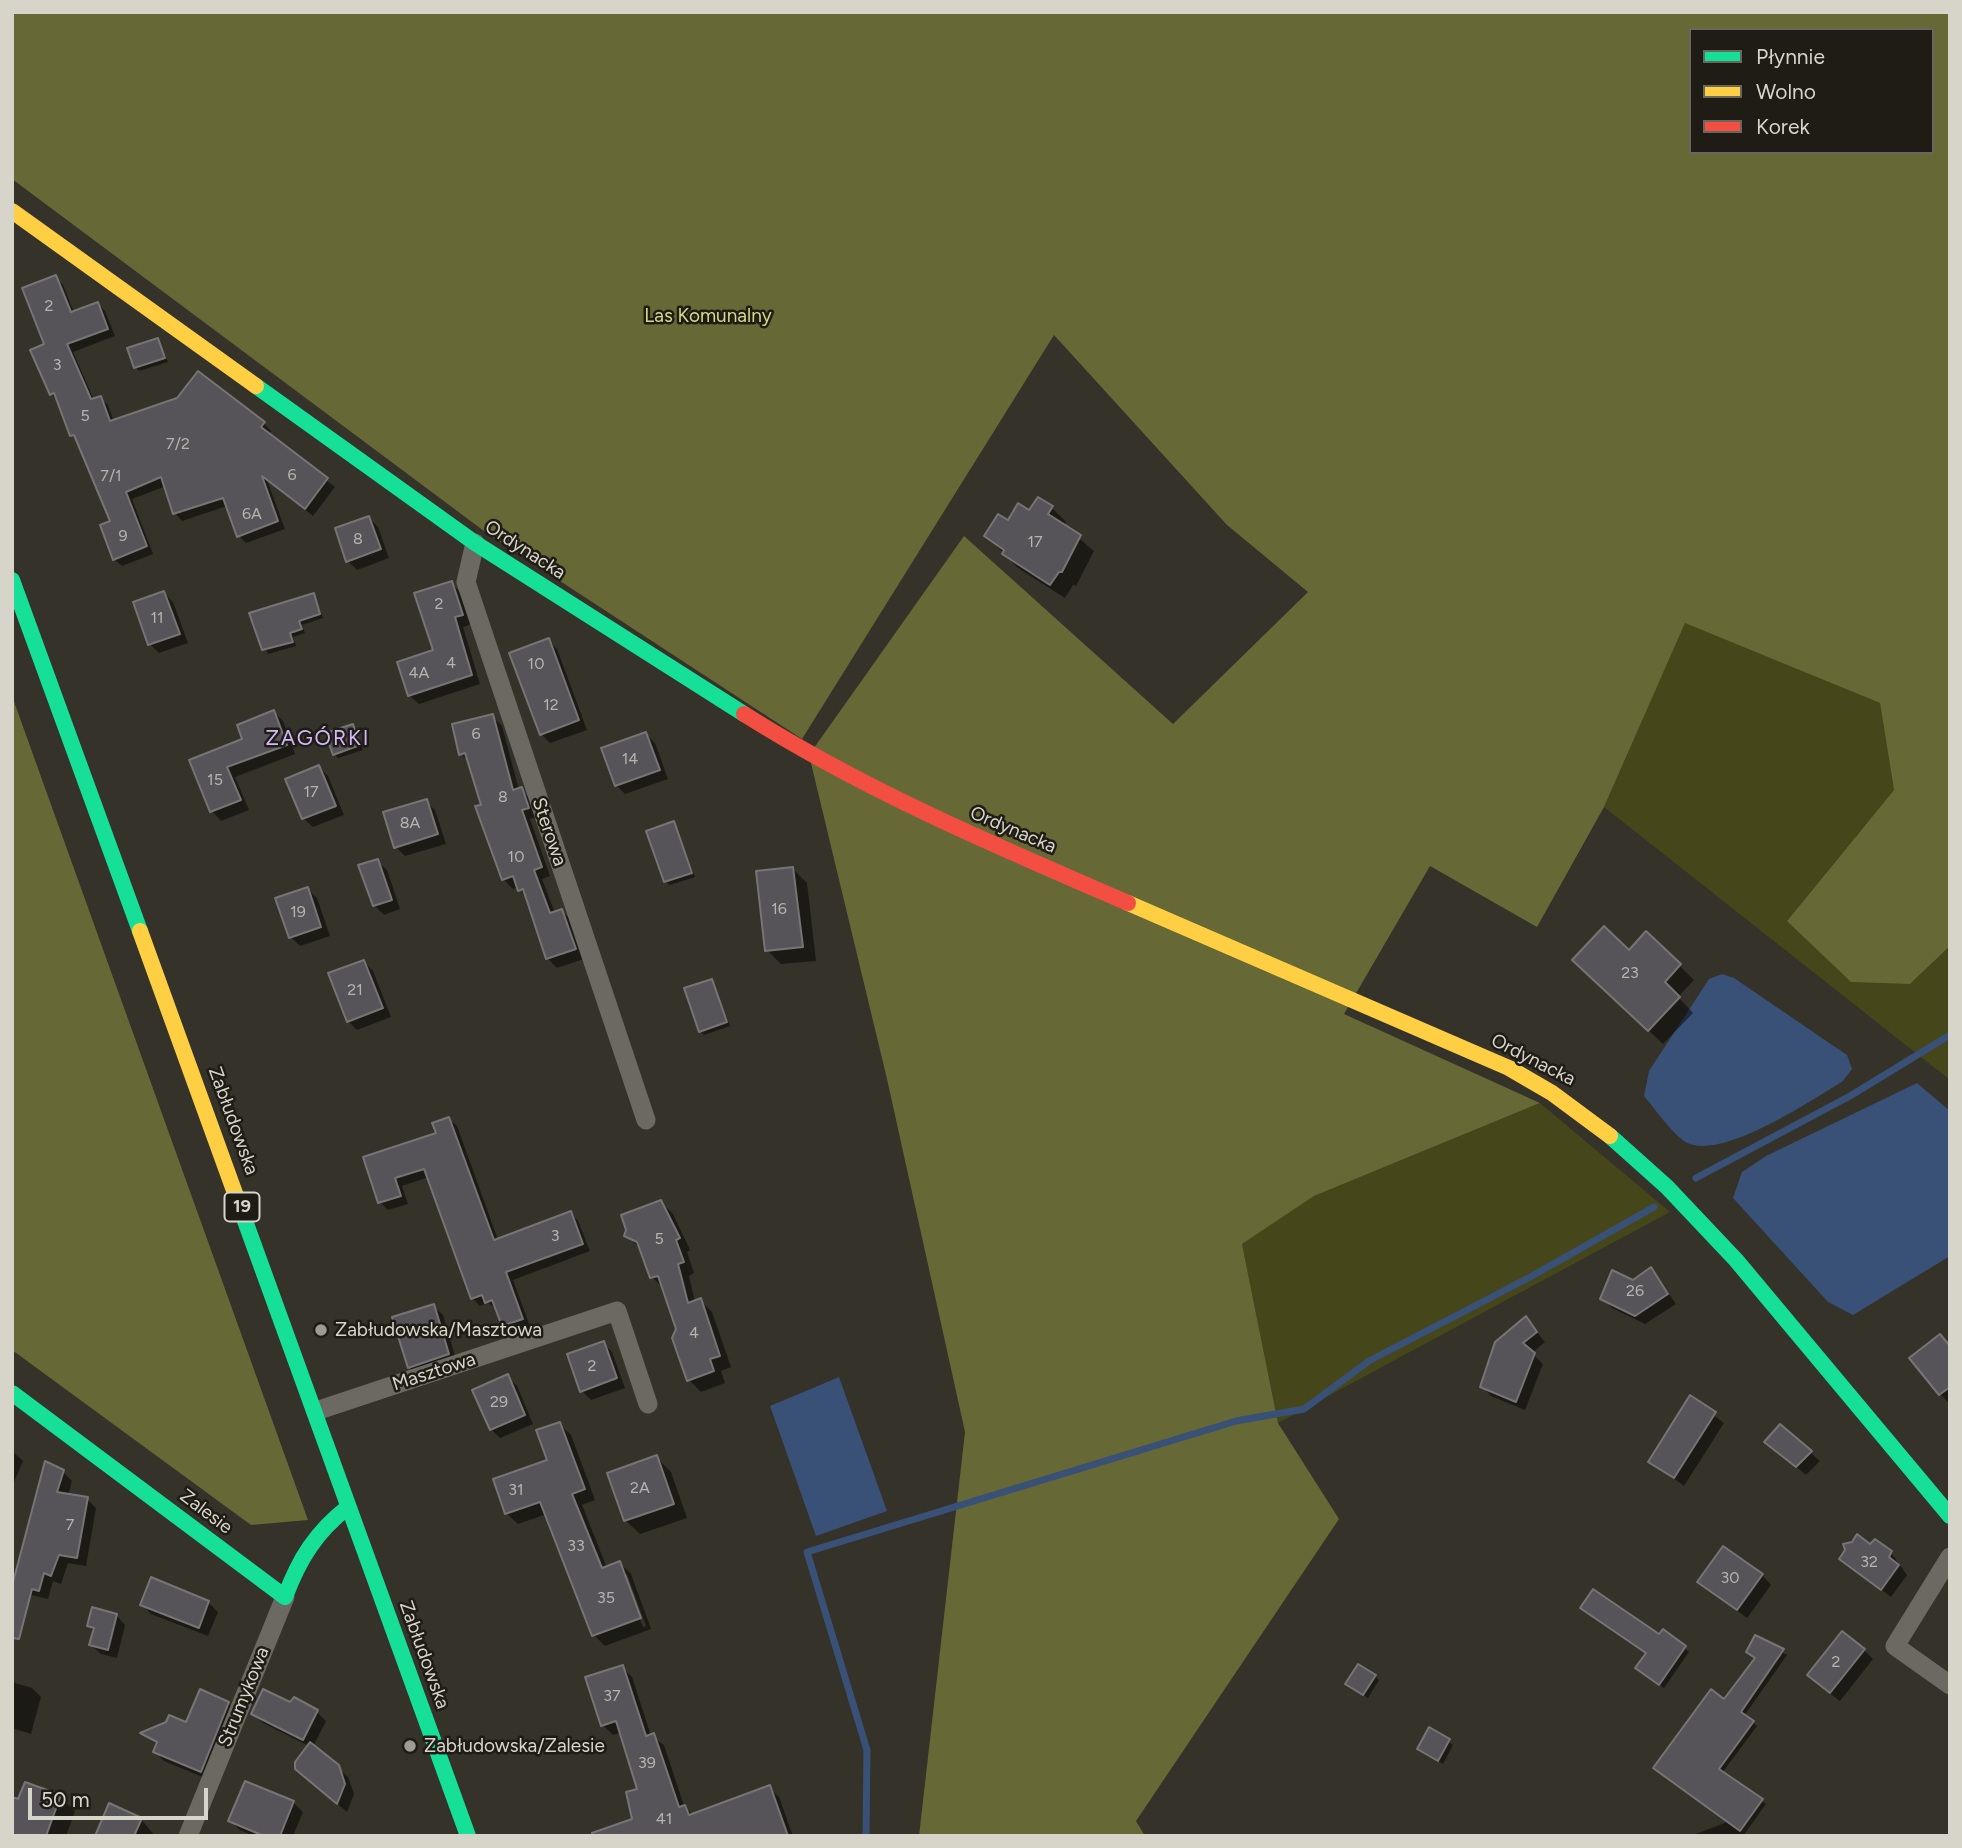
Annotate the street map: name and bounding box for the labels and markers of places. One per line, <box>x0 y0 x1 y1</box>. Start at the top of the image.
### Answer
place label: Zabłudowska/Masztowa <box>335 1319 542 1341</box>
marker: Zabłudowska/Masztowa <box>313 1322 329 1338</box>
place label: Zabłudowska/Zalesie <box>424 1735 605 1757</box>
marker: Zabłudowska/Zalesie <box>402 1738 418 1754</box>

